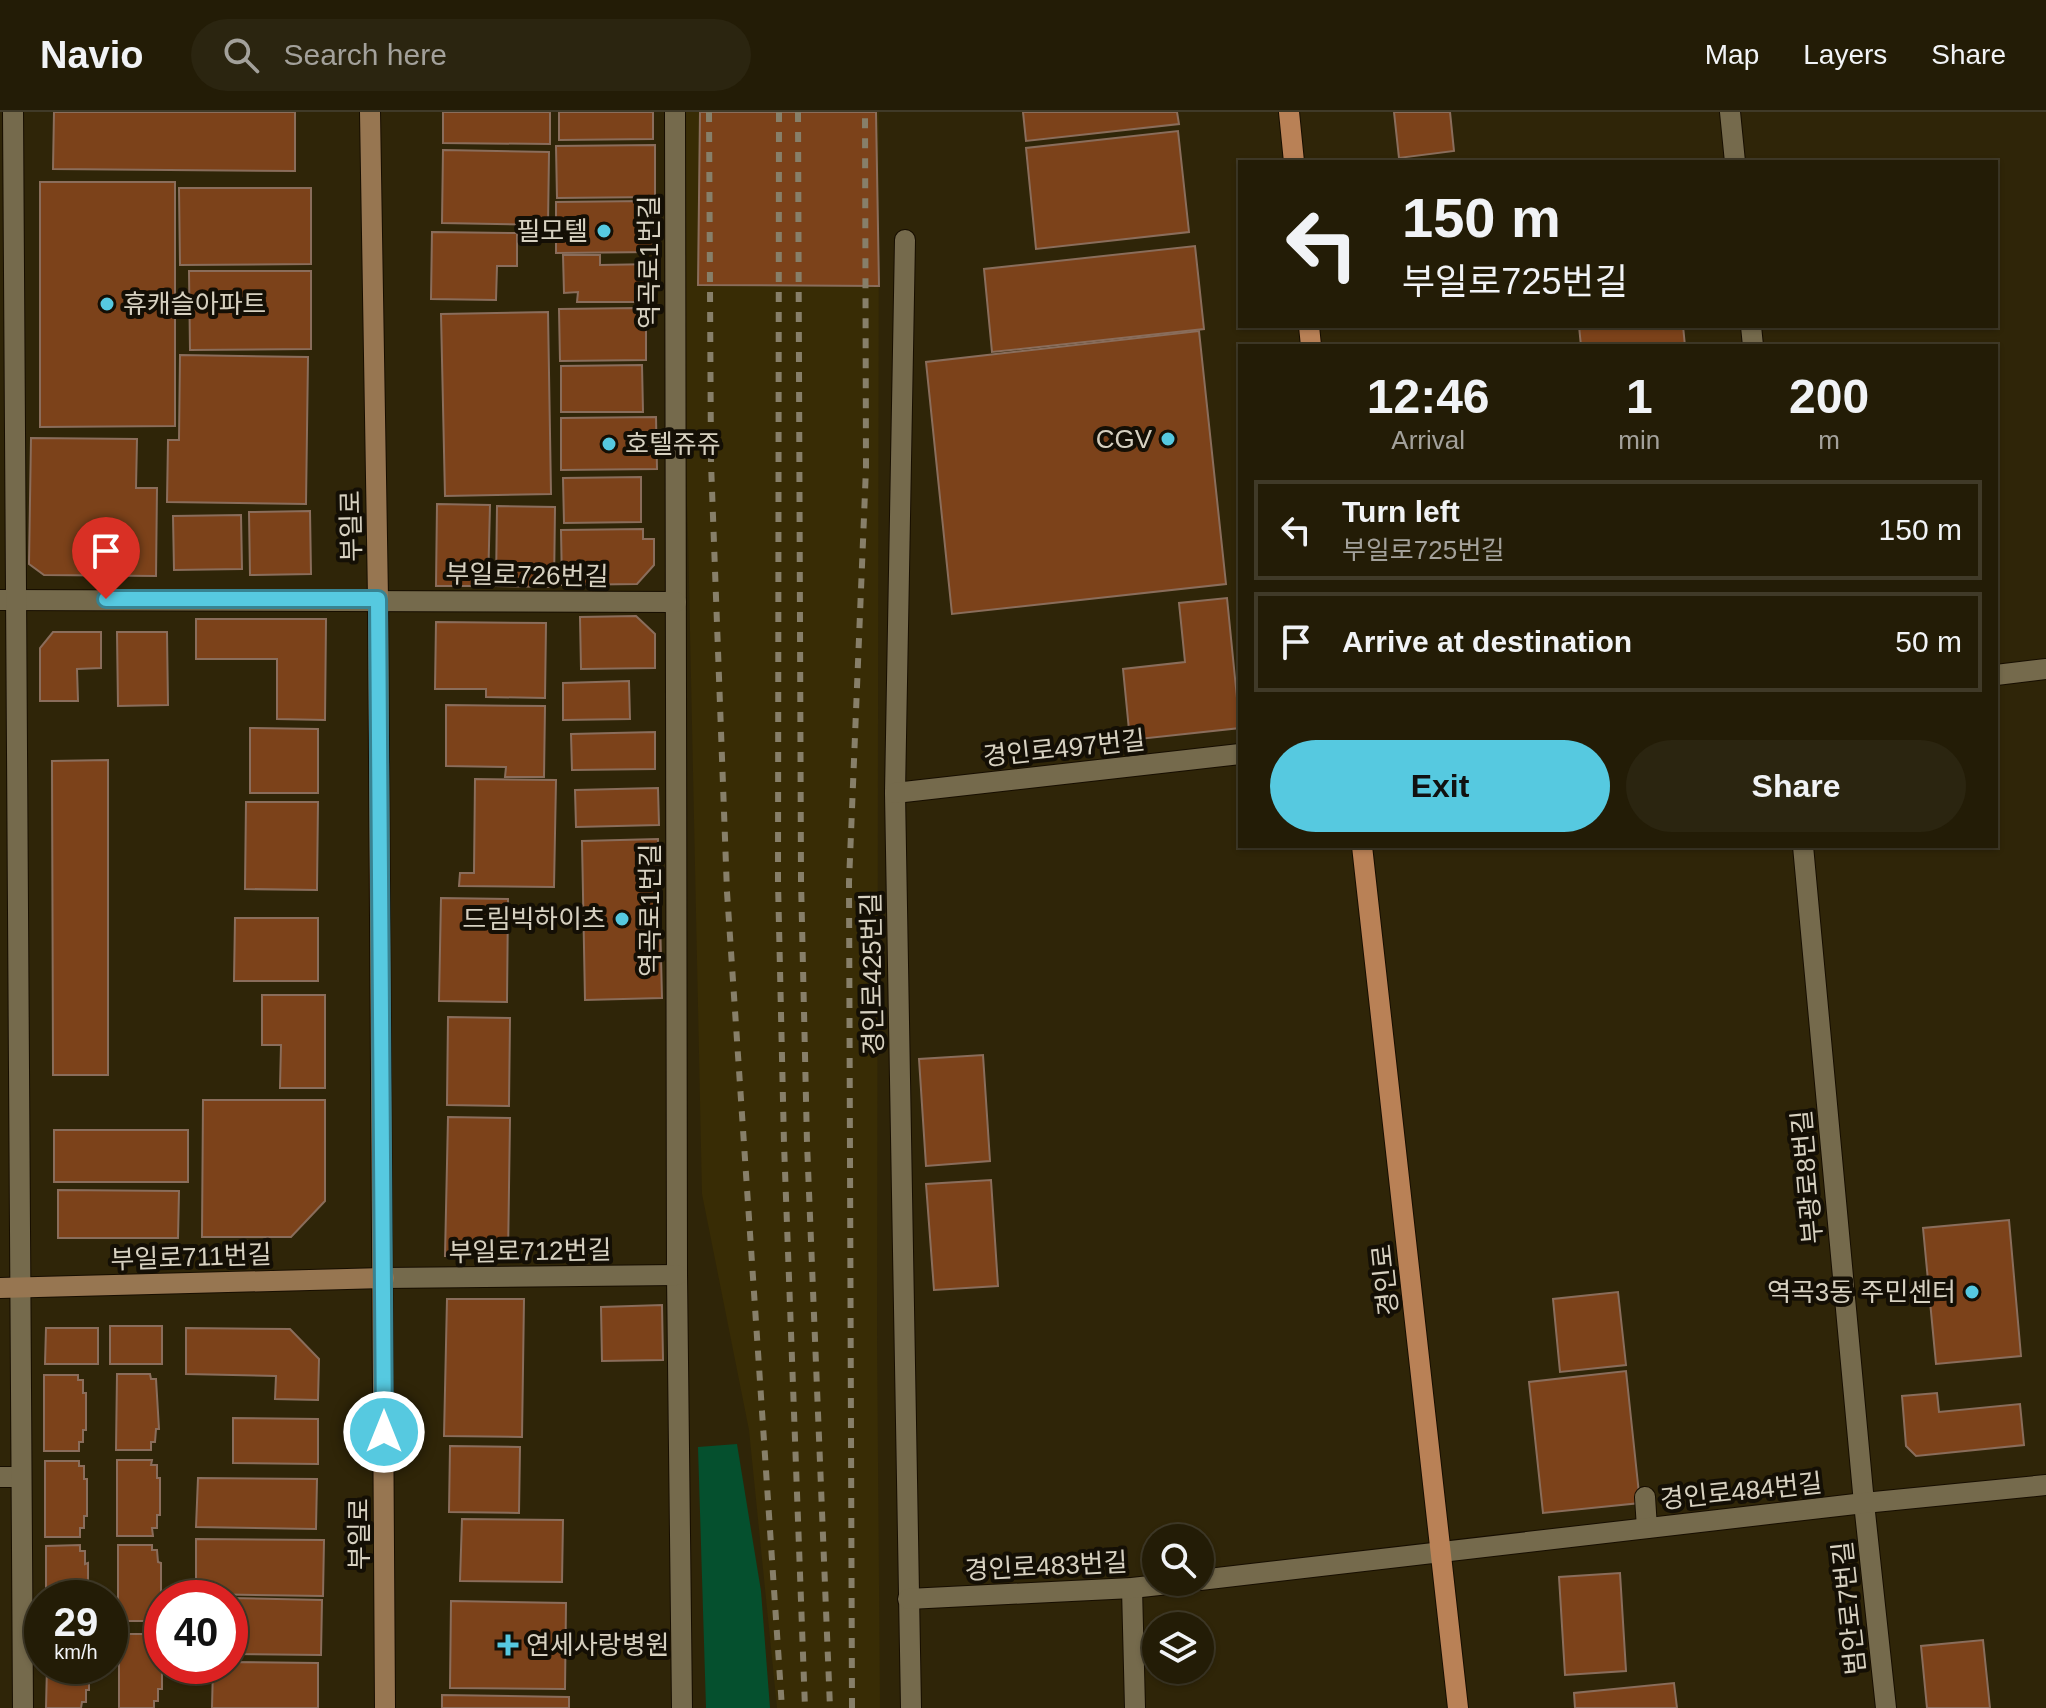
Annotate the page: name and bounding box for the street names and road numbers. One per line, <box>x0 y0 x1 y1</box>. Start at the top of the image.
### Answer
street label: 역곡로1번길 <box>634 195 664 329</box>
street label: 부일로 <box>335 490 367 562</box>
street label: 부일로726번길 <box>445 559 609 591</box>
street label: 경인로497번길 <box>981 725 1147 771</box>
street label: 역곡로1번길 <box>635 843 665 977</box>
street label: 경인로425번길 <box>856 892 888 1056</box>
street label: 부광로8번길 <box>1786 1109 1828 1245</box>
street label: 부일로712번길 <box>448 1235 612 1267</box>
street label: 부일로711번길 <box>110 1239 272 1275</box>
street label: 경인로 <box>1366 1243 1404 1317</box>
street label: 경인로484번길 <box>1658 1468 1824 1514</box>
street label: 부일로 <box>344 1498 374 1570</box>
street label: 범안로7번길 <box>1827 1540 1871 1676</box>
street label: 경인로483번길 <box>964 1547 1128 1585</box>

